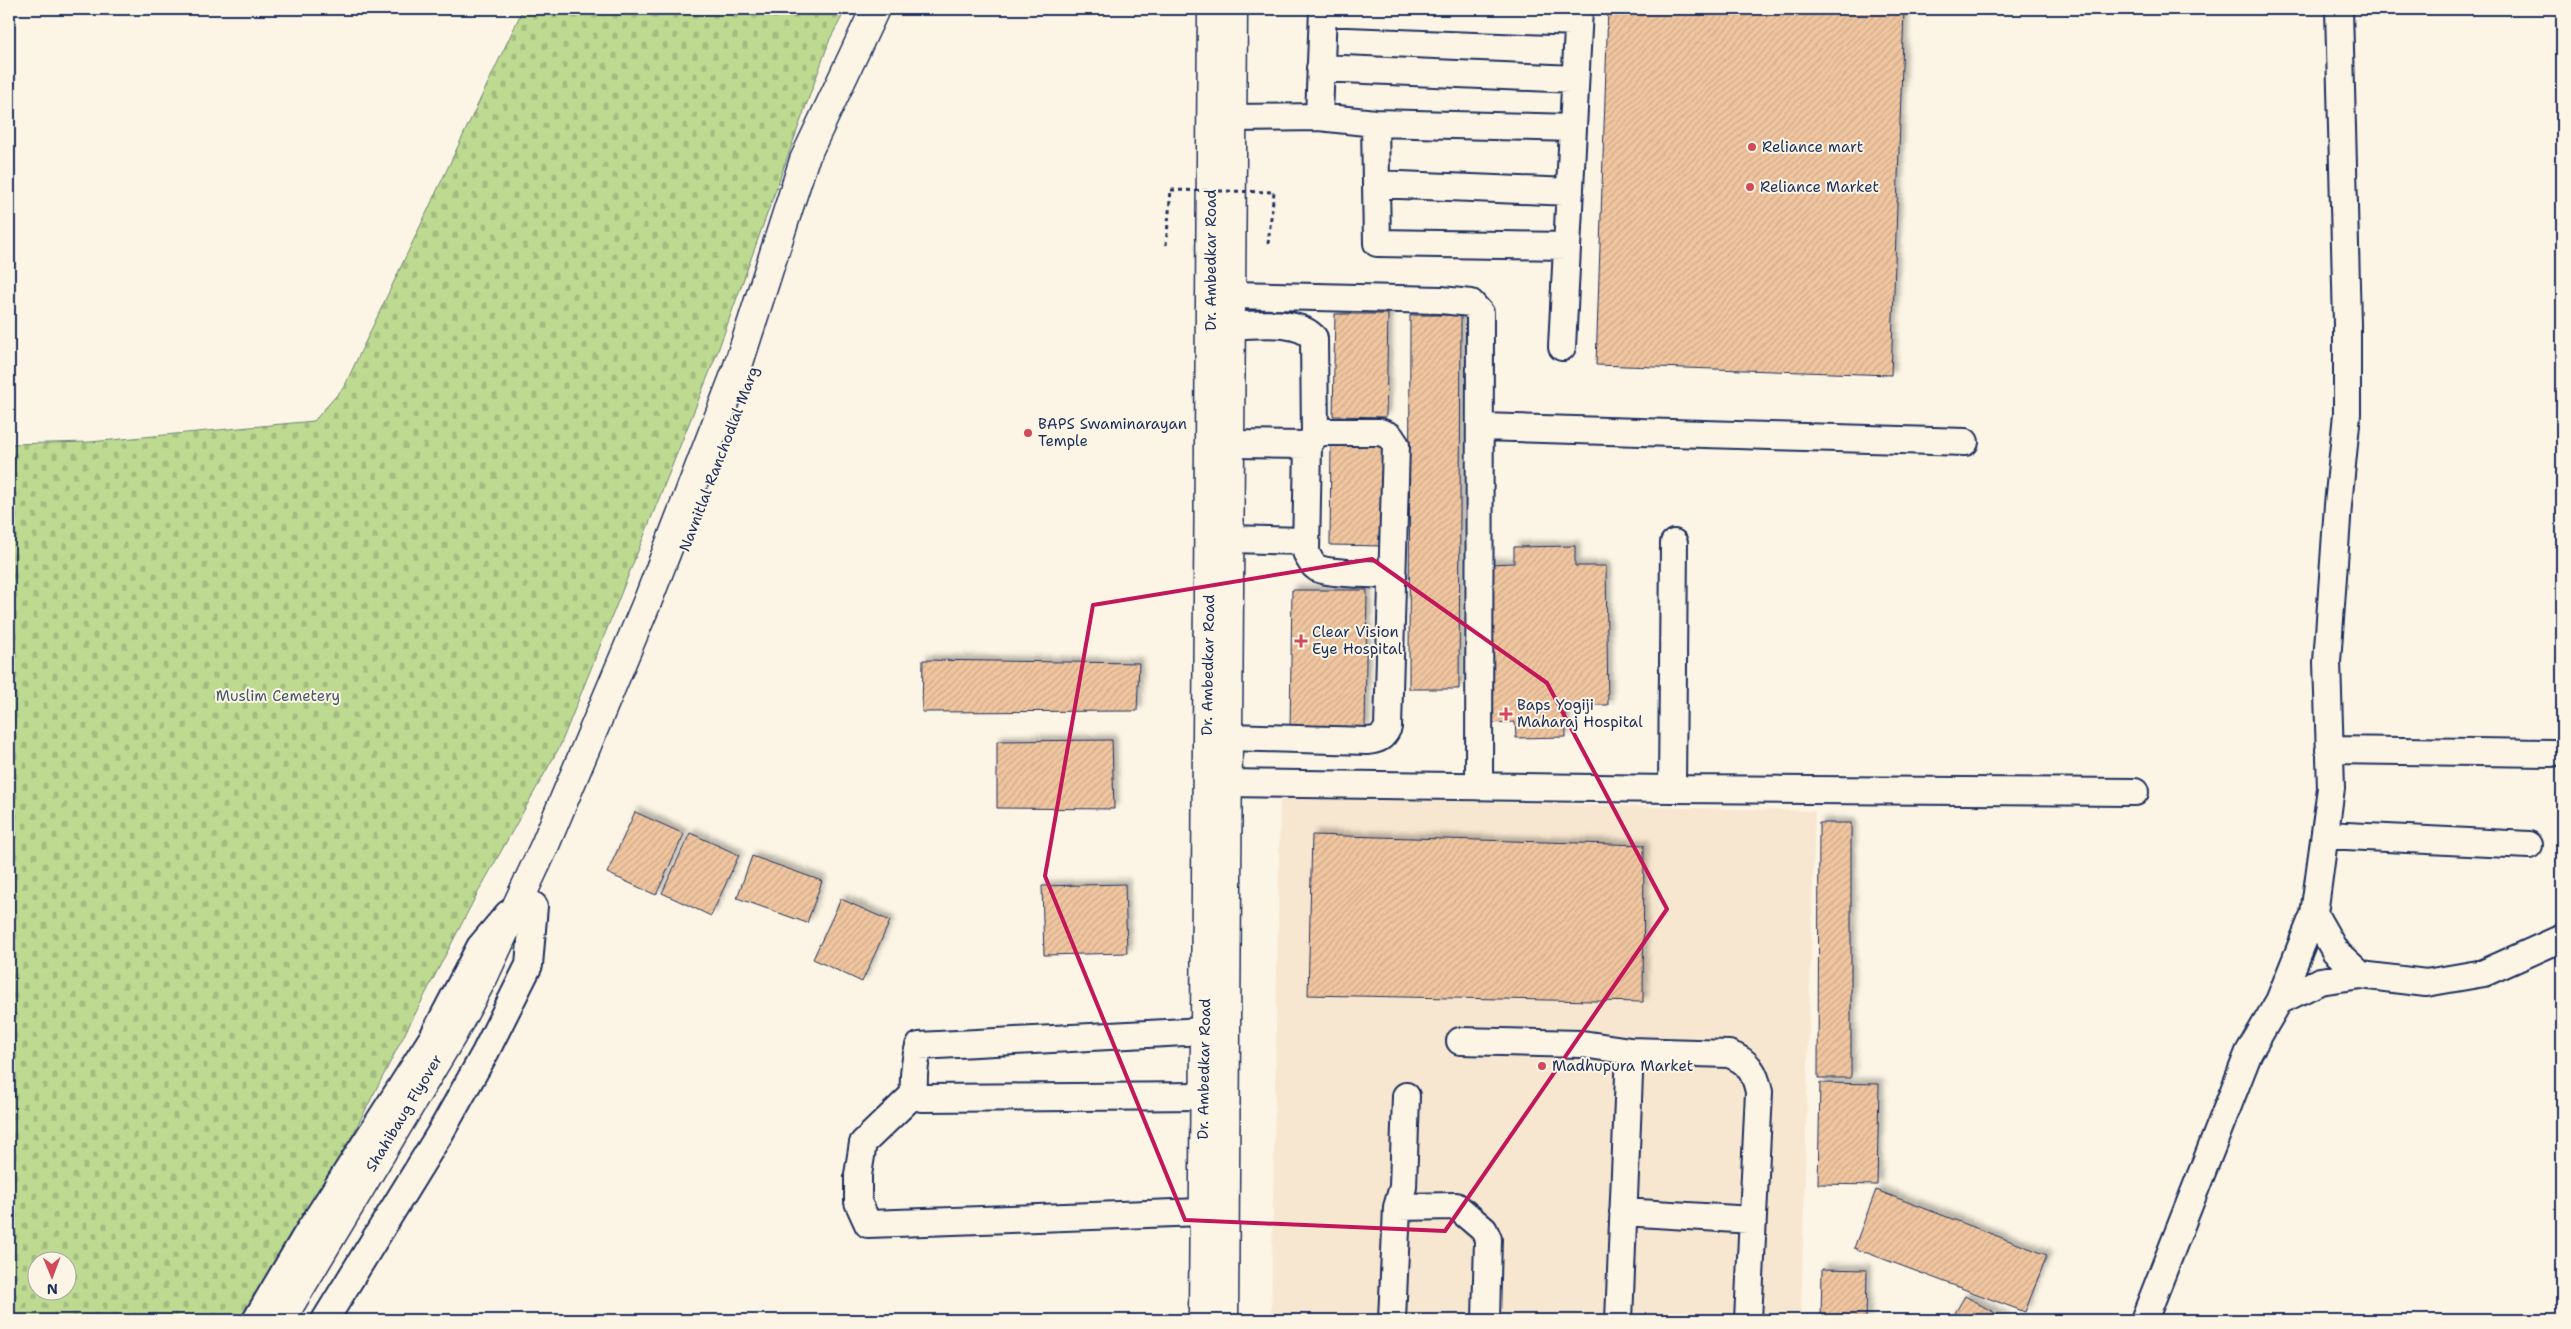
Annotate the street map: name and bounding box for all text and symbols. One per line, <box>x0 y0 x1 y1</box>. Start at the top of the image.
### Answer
place label: Reliance mart <box>1762 137 1863 157</box>
marker: Reliance mart <box>1746 141 1758 153</box>
place label: Reliance Market <box>1760 177 1879 197</box>
marker: Reliance Market <box>1744 181 1756 193</box>
street label: Dr. Ambedkar Road <box>1201 189 1221 331</box>
street label: Navnitlal Ranchodlal Marg <box>674 364 764 554</box>
place label: BAPS Swaminarayan Temple <box>1038 414 1187 451</box>
marker: BAPS Swaminarayan Temple <box>1022 427 1034 439</box>
street label: Dr. Ambedkar Road <box>1197 594 1219 736</box>
place label: Clear Vision Eye Hospital <box>1312 622 1403 659</box>
marker: Clear Vision Eye Hospital <box>1294 634 1308 648</box>
park label: Muslim Cemetery <box>216 686 340 706</box>
place label: Baps Yogiji Maharaj Hospital <box>1517 695 1643 732</box>
marker: Baps Yogiji Maharaj Hospital <box>1499 707 1513 721</box>
street label: Dr. Ambedkar Road <box>1193 998 1215 1140</box>
street label: Shahibaug Flyover <box>361 1051 447 1175</box>
place label: Madhupura Market <box>1552 1056 1693 1076</box>
marker: Madhupura Market <box>1536 1060 1548 1072</box>
north arrow <box>28 1252 78 1302</box>
text: N <box>47 1280 58 1298</box>

